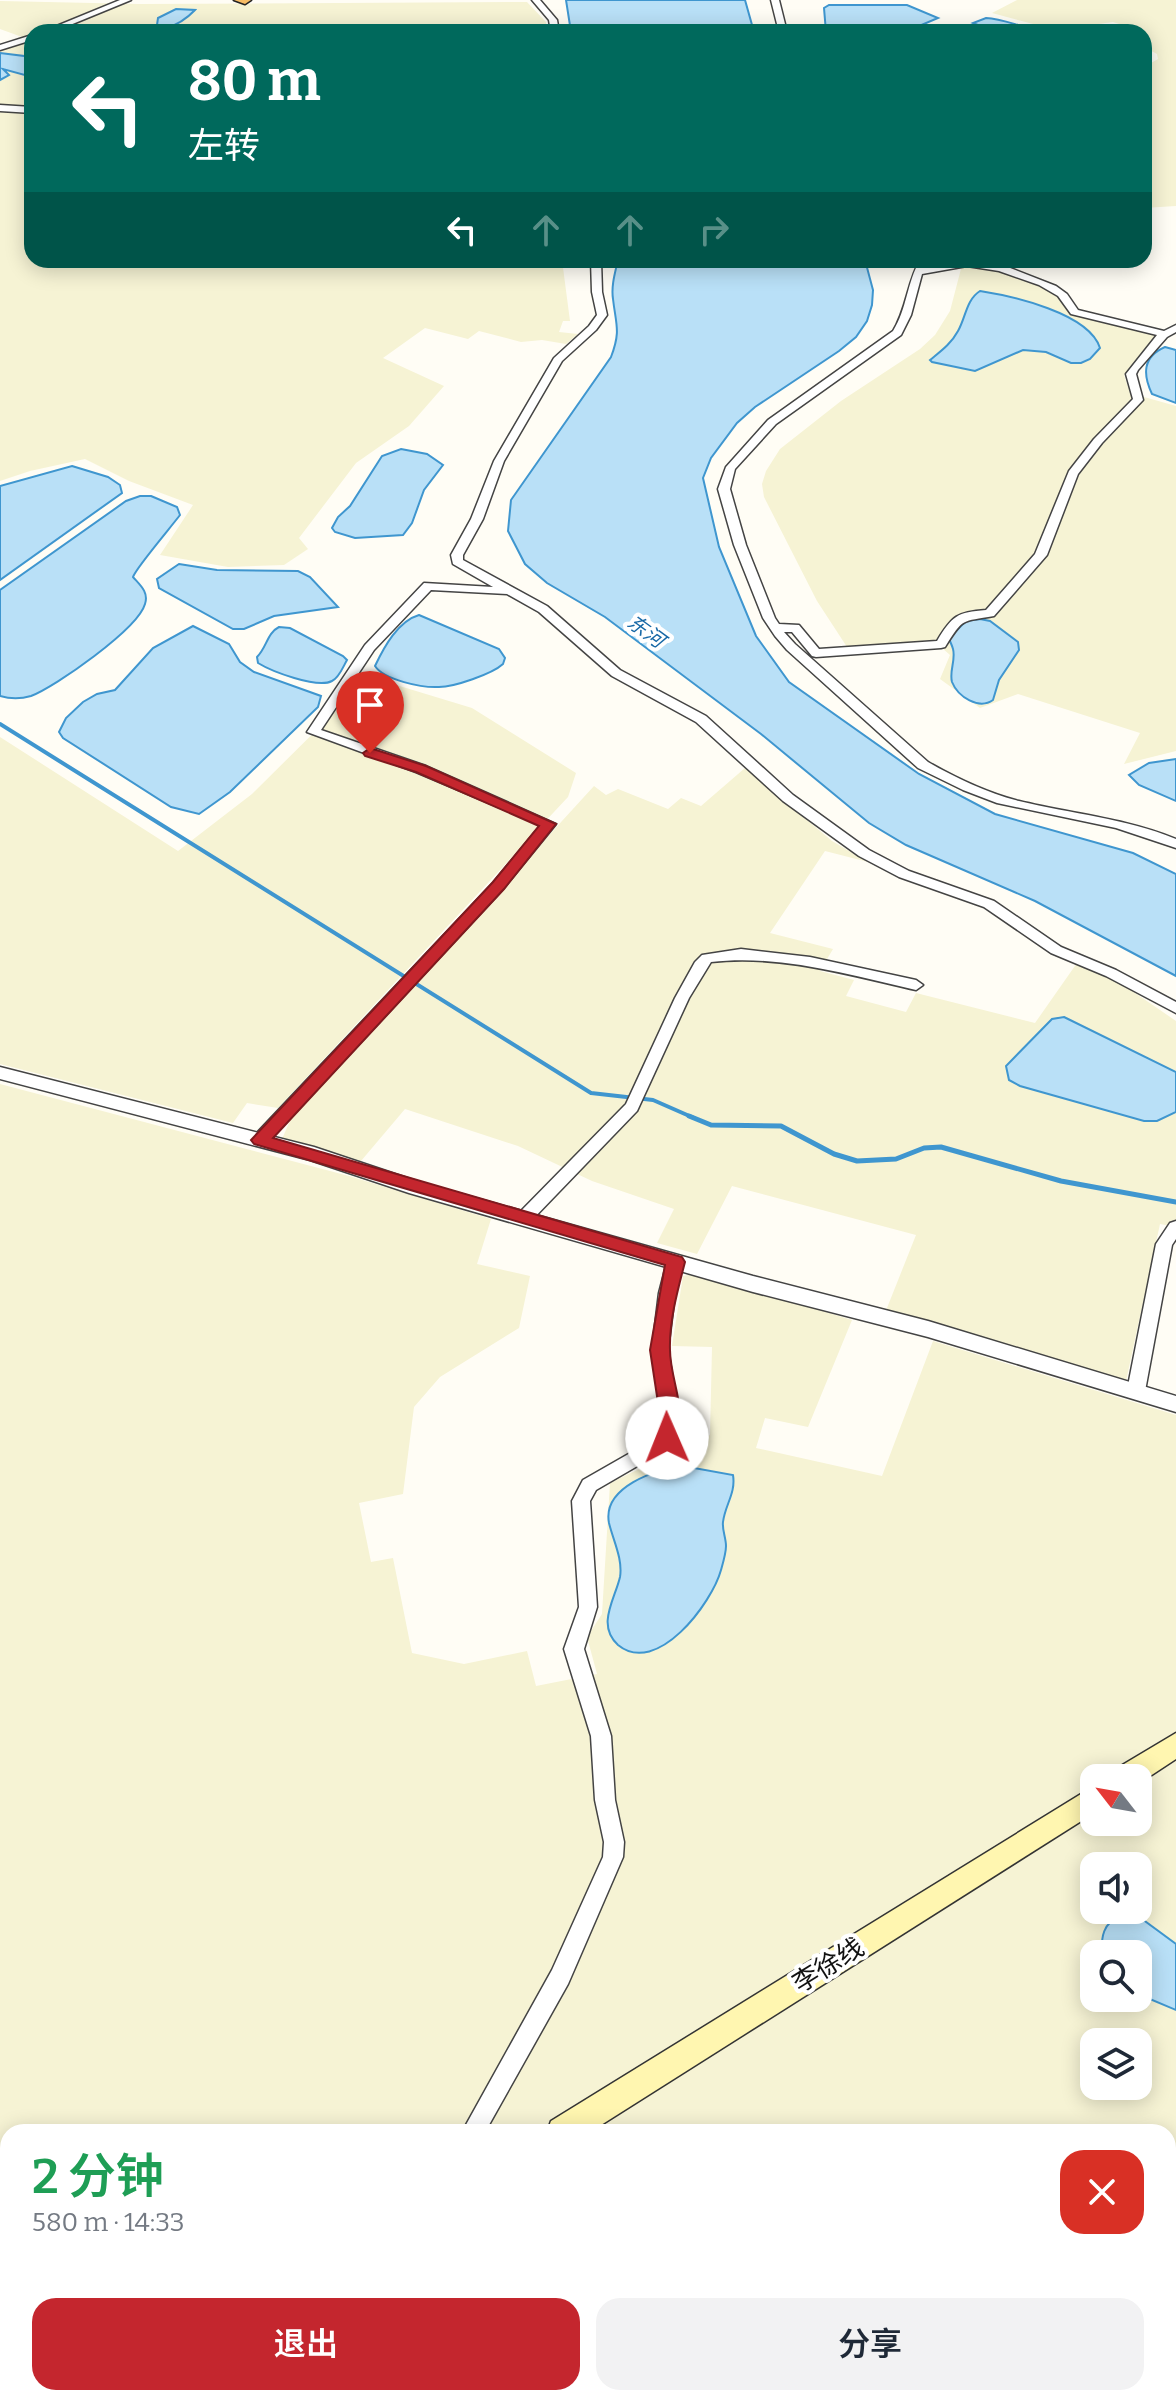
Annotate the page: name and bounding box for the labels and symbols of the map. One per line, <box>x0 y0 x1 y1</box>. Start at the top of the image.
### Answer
water label: 东河 <box>623 610 672 655</box>
pin <box>336 671 404 753</box>
position arrow <box>625 1396 709 1480</box>
north arrow <box>1080 1764 1152 1836</box>
street label: 李徐线 <box>787 1932 870 1999</box>

